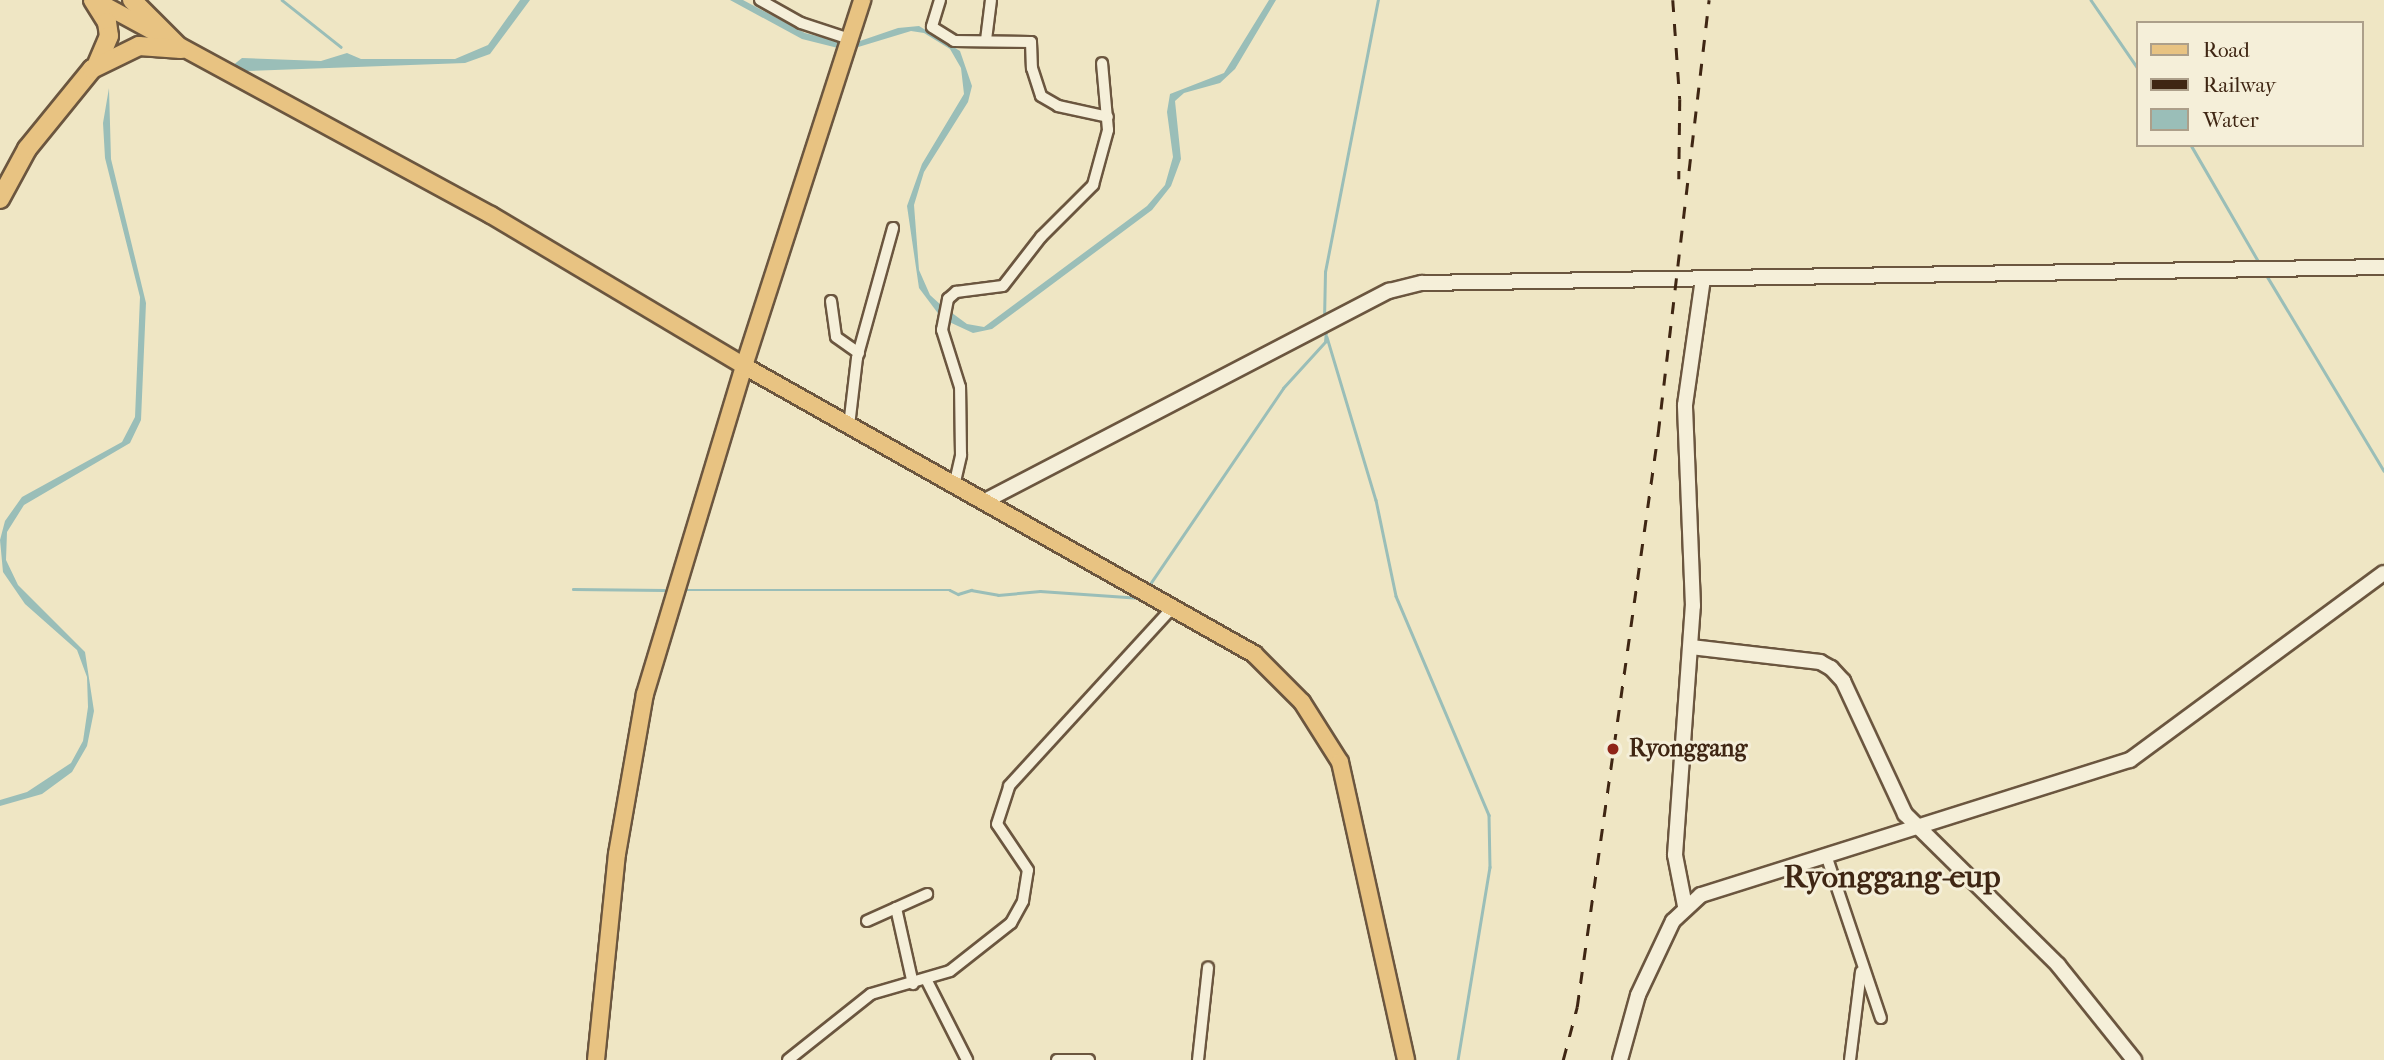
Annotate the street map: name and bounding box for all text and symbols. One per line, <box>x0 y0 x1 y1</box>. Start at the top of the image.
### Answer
legend <box>2136 21 2363 147</box>
text: Road <box>2203 38 2250 62</box>
text: Railway <box>2203 73 2276 97</box>
text: Water <box>2203 108 2259 132</box>
place label: Ryonggang <box>1629 735 1747 763</box>
marker: Ryonggang <box>1603 739 1623 759</box>
district label: Ryonggang-eup <box>1783 858 2001 896</box>

